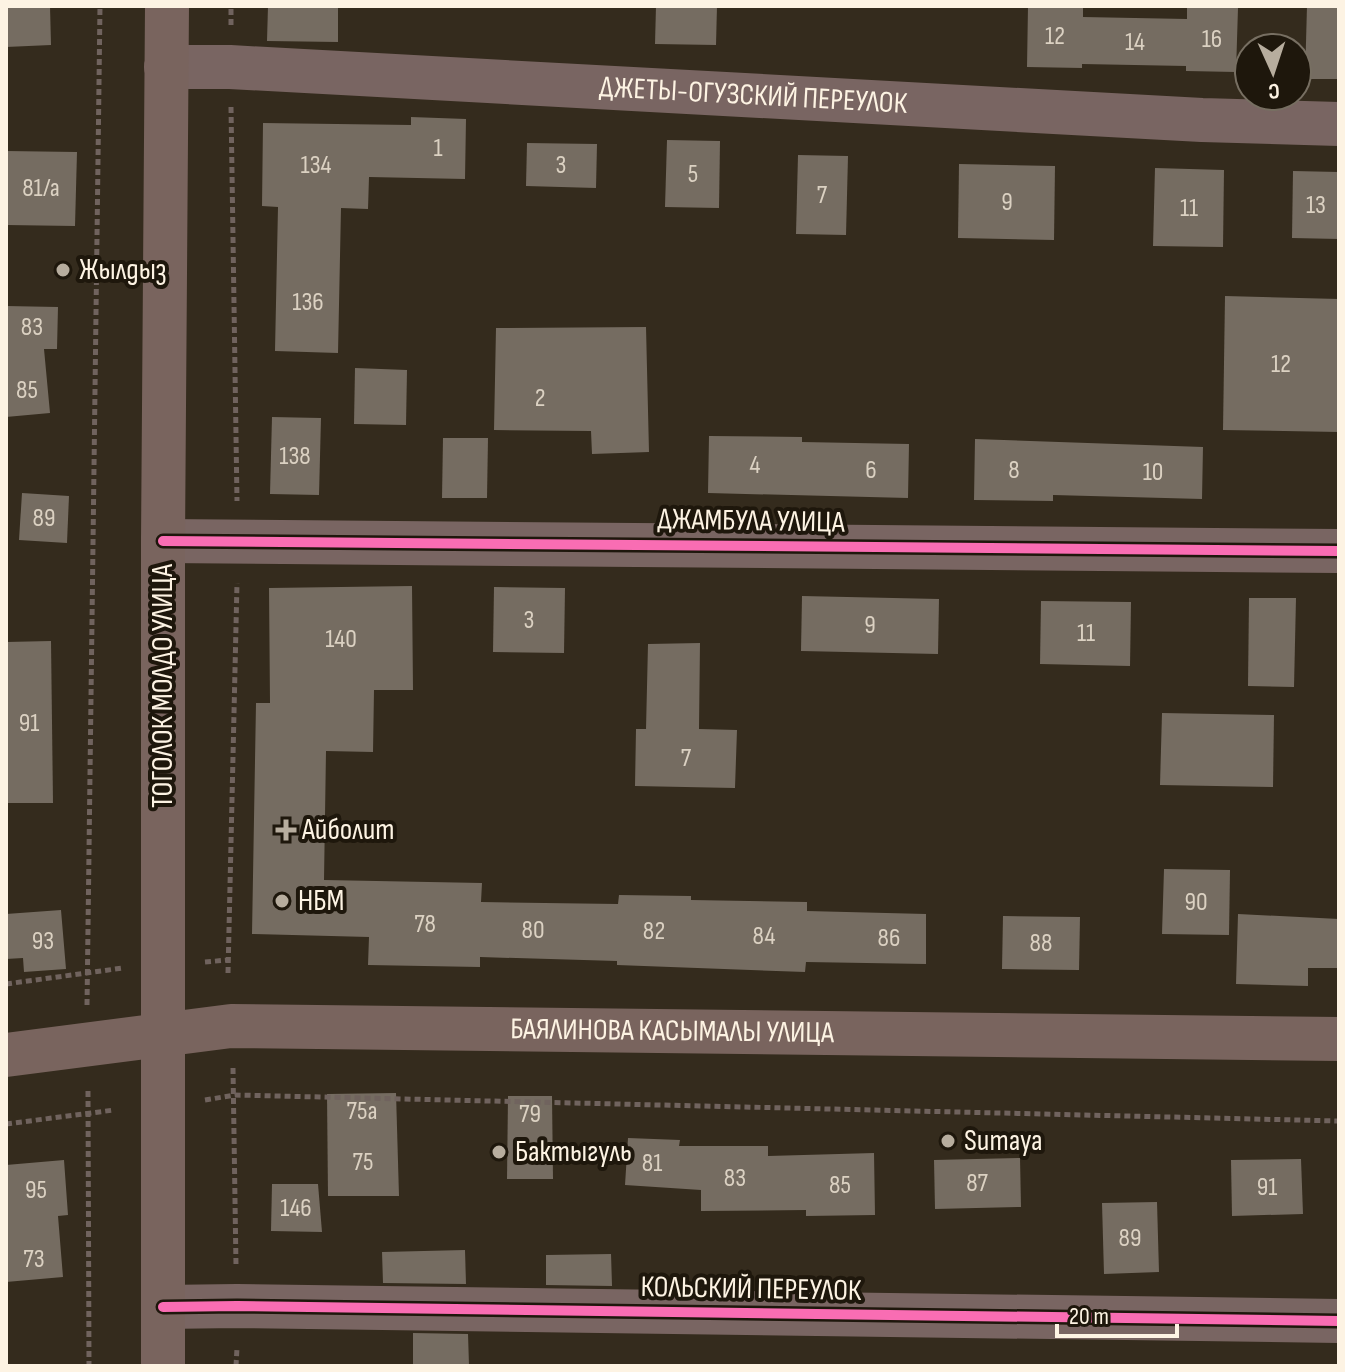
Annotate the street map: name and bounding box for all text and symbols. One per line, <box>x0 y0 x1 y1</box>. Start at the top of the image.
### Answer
house number: 12 <box>1045 21 1065 52</box>
house number: 16 <box>1202 24 1222 55</box>
house number: 14 <box>1125 27 1145 58</box>
north arrow <box>1233 32 1313 112</box>
street label: ДЖЕТЫ-ОГУЗСКИЙ ПЕРЕУЛОК <box>598 69 909 122</box>
text: С <box>1268 77 1280 104</box>
house number: 1 <box>433 133 443 164</box>
house number: 134 <box>301 150 332 181</box>
house number: 3 <box>556 150 566 181</box>
house number: 5 <box>688 159 698 190</box>
house number: 81/а <box>22 173 60 204</box>
house number: 7 <box>817 180 828 211</box>
house number: 9 <box>1001 187 1013 218</box>
house number: 13 <box>1306 190 1326 221</box>
house number: 11 <box>1180 193 1198 224</box>
place label: Жылдыз <box>79 252 167 288</box>
marker: Жылдыз <box>54 261 72 279</box>
house number: 136 <box>292 287 324 318</box>
house number: 83 <box>21 312 43 343</box>
house number: 12 <box>1271 349 1291 380</box>
house number: 85 <box>16 375 38 406</box>
house number: 2 <box>535 383 545 414</box>
house number: 138 <box>279 441 311 472</box>
house number: 4 <box>750 450 761 481</box>
house number: 6 <box>865 455 877 486</box>
house number: 8 <box>1008 455 1020 486</box>
house number: 10 <box>1143 457 1163 488</box>
street label: ДЖАМБУЛА УЛИЦА <box>657 501 845 541</box>
house number: 89 <box>33 503 55 534</box>
street label: ТОГОЛОК МОЛДО УЛИЦА <box>145 564 181 808</box>
house number: 3 <box>524 605 534 636</box>
house number: 9 <box>864 610 876 641</box>
house number: 11 <box>1077 618 1095 649</box>
house number: 140 <box>325 624 357 655</box>
house number: 91 <box>19 708 39 739</box>
house number: 7 <box>681 743 692 774</box>
place label: Айболит <box>301 812 395 848</box>
marker: Айболит <box>277 821 295 839</box>
place label: НБМ <box>298 883 344 919</box>
house number: 90 <box>1184 887 1208 918</box>
marker: НБМ <box>273 892 291 910</box>
house number: 78 <box>414 909 436 940</box>
house number: 80 <box>522 915 544 946</box>
house number: 82 <box>643 916 665 947</box>
house number: 84 <box>753 921 776 952</box>
house number: 86 <box>878 923 900 954</box>
house number: 93 <box>32 926 54 957</box>
house number: 88 <box>1030 928 1052 959</box>
street label: БАЯЛИНОВА КАСЫМАЛЫ УЛИЦА <box>510 1011 834 1051</box>
house number: 75а <box>347 1096 377 1127</box>
house number: 79 <box>519 1099 541 1130</box>
place label: Sumaya <box>964 1123 1043 1159</box>
marker: Sumaya <box>939 1132 957 1150</box>
place label: Бактыгуль <box>515 1134 632 1170</box>
marker: Бактыгуль <box>490 1143 508 1161</box>
house number: 75 <box>353 1147 373 1178</box>
house number: 81 <box>642 1148 662 1179</box>
house number: 83 <box>724 1163 746 1194</box>
house number: 87 <box>966 1168 988 1199</box>
house number: 85 <box>829 1170 851 1201</box>
house number: 91 <box>1257 1172 1277 1203</box>
house number: 95 <box>25 1175 47 1206</box>
house number: 146 <box>280 1193 312 1224</box>
house number: 89 <box>1119 1223 1141 1254</box>
house number: 73 <box>23 1244 45 1275</box>
street label: КОЛЬСКИЙ ПЕРЕУЛОК <box>640 1269 862 1309</box>
scale bar <box>1057 1288 1177 1338</box>
text: 20 m <box>1069 1302 1109 1331</box>

